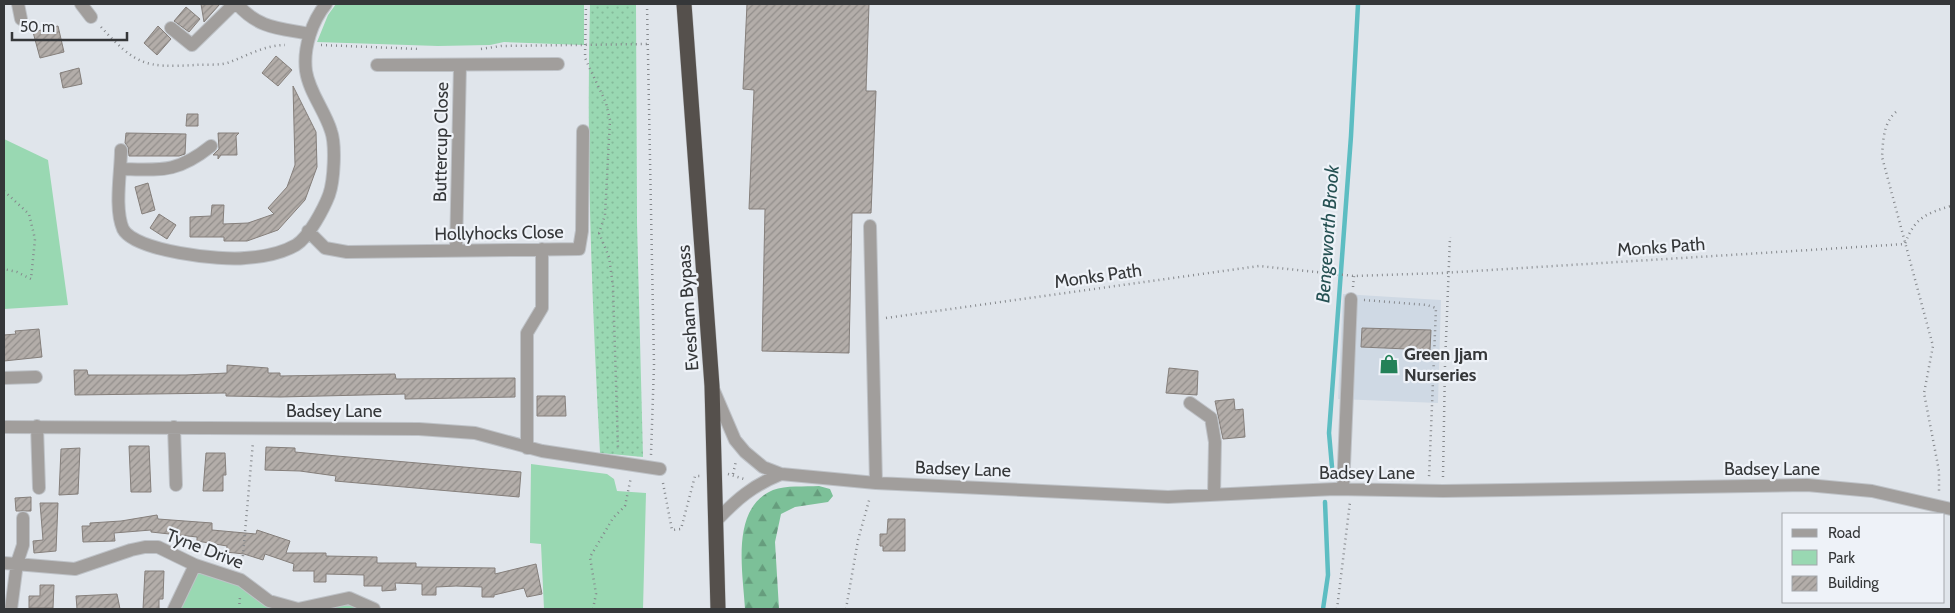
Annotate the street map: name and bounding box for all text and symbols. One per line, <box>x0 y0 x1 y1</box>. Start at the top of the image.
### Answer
scale bar <box>12 10 128 42</box>
text: 50 m <box>20 18 55 36</box>
street label: Buttercup Close <box>429 82 453 202</box>
water label: Bengeworth Brook <box>1311 164 1344 304</box>
street label: Hollyhocks Close <box>434 221 564 245</box>
street label: Monks Path <box>1616 233 1706 261</box>
street label: Evesham Bypass <box>673 244 703 372</box>
street label: Monks Path <box>1053 259 1143 293</box>
place label: Green Jjam Nurseries <box>1404 343 1488 386</box>
shop icon: Green Jjam Nurseries <box>1378 353 1400 375</box>
street label: Badsey Lane <box>286 400 382 422</box>
street label: Badsey Lane <box>915 456 1011 482</box>
street label: Badsey Lane <box>1724 458 1820 480</box>
street label: Badsey Lane <box>1319 462 1415 484</box>
legend <box>1782 513 1945 603</box>
street label: Tyne Drive <box>163 524 247 574</box>
text: Road <box>1828 524 1861 542</box>
text: Park <box>1828 549 1855 567</box>
text: Building <box>1828 574 1879 592</box>

